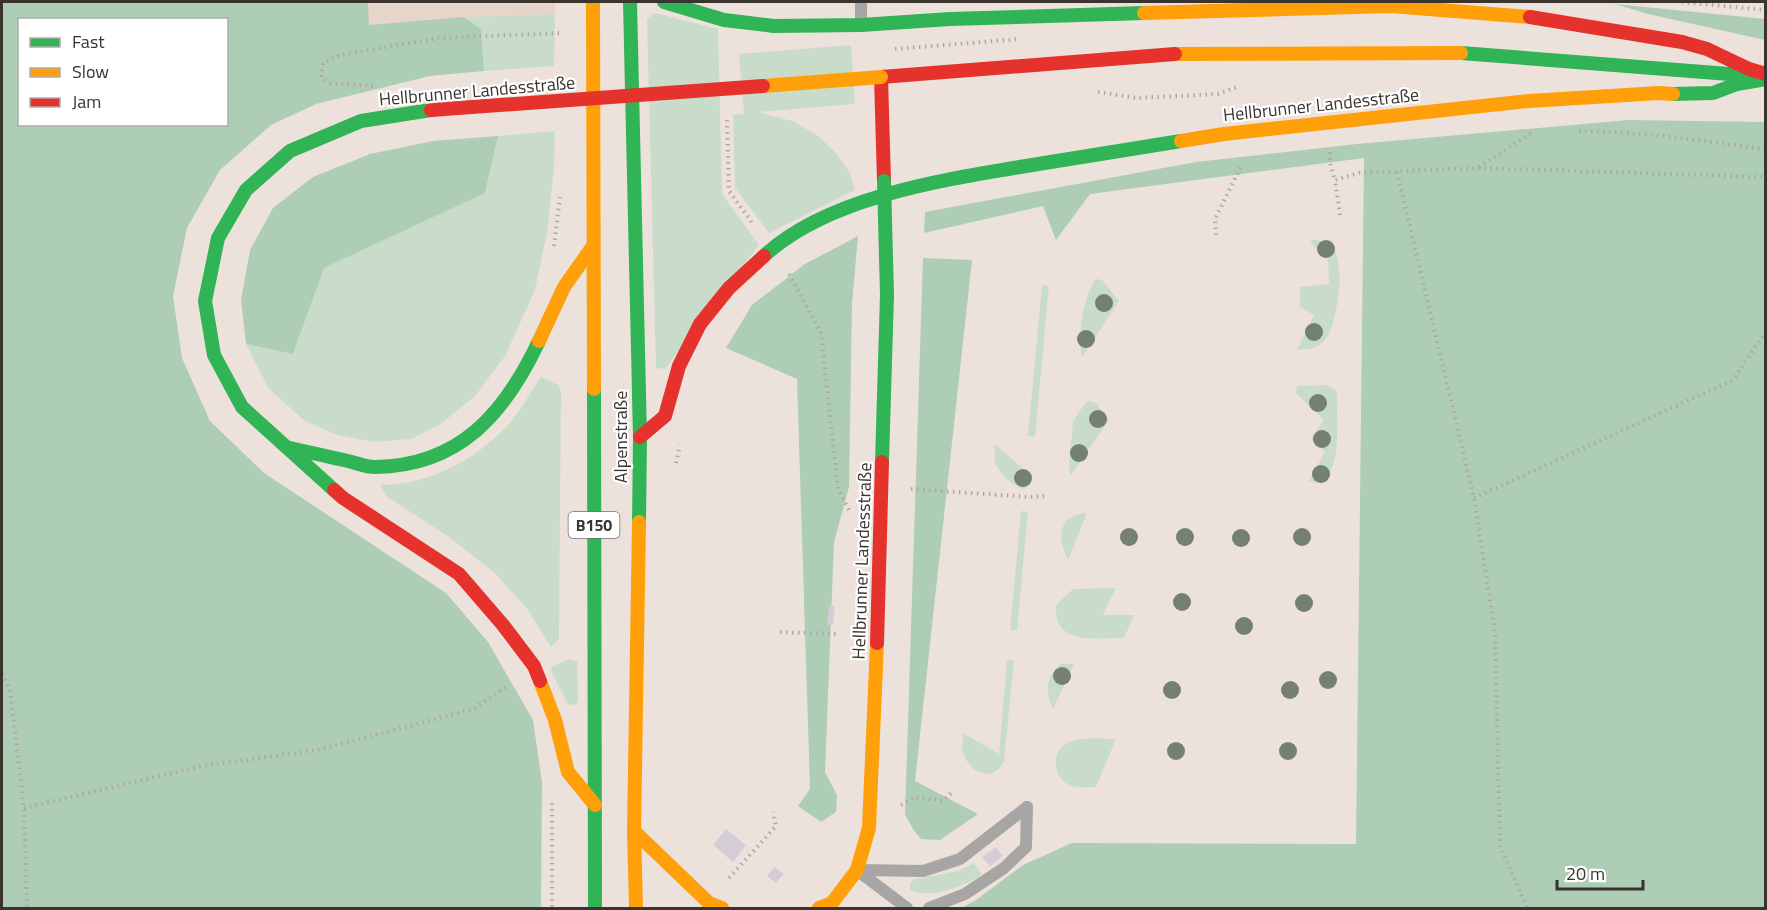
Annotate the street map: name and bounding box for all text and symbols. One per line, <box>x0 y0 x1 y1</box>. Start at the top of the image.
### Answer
legend <box>18 18 228 126</box>
text: Fast <box>72 28 105 55</box>
text: Slow <box>72 58 109 85</box>
street label: Hellbrunner Landesstraße <box>378 68 576 113</box>
street label: Hellbrunner Landesstraße <box>1222 81 1420 128</box>
text: Jam <box>72 88 101 115</box>
street label: Alpenstraße <box>607 391 634 483</box>
street label: Hellbrunner Landesstraße <box>845 462 878 660</box>
road number: B150 <box>568 512 620 538</box>
scale bar <box>1557 853 1642 891</box>
text: 20 m <box>1566 860 1605 887</box>

